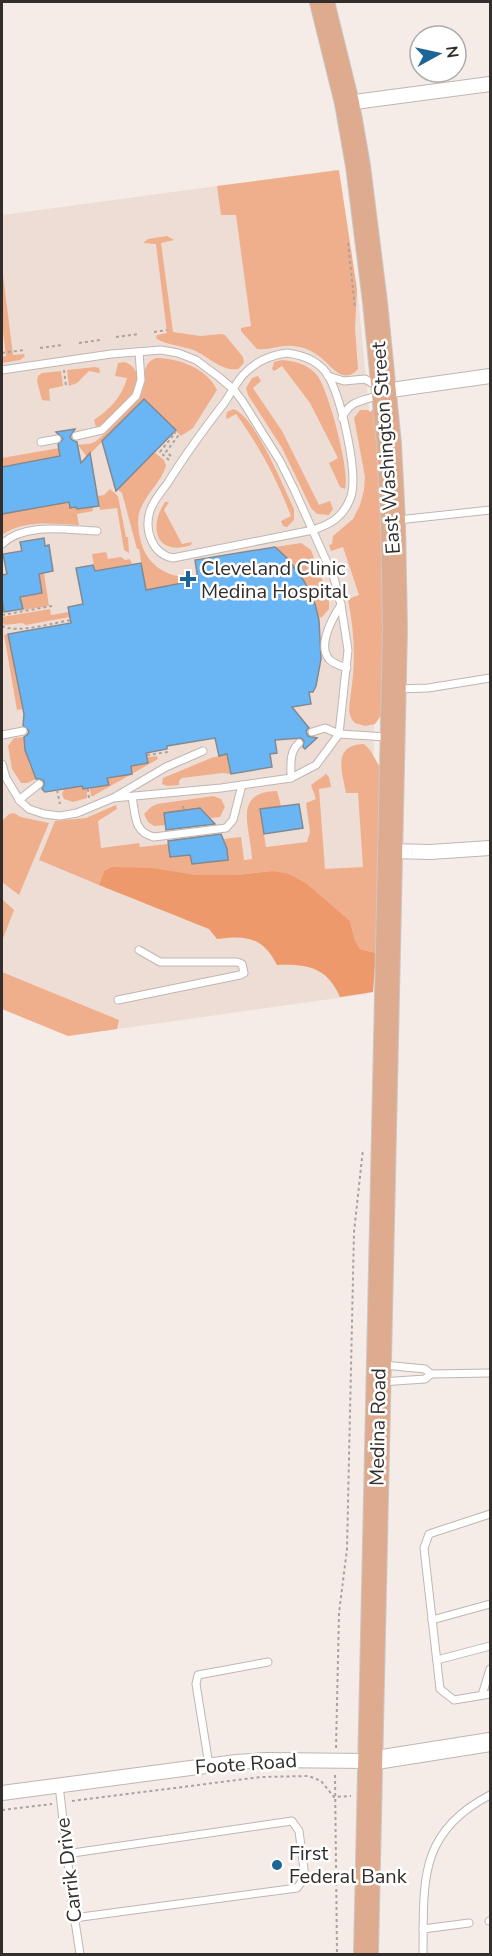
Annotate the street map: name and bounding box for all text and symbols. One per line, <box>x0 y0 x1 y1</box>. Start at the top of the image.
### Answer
north arrow <box>408 24 468 84</box>
text: N <box>440 45 464 60</box>
street label: East Washington Street <box>365 340 407 555</box>
place label: Cleveland Clinic Medina Hospital <box>201 555 348 605</box>
marker: Cleveland Clinic Medina Hospital <box>179 570 197 588</box>
street label: Medina Road <box>363 1368 393 1486</box>
street label: Foote Road <box>194 1747 298 1781</box>
street label: Carrik Drive <box>49 1816 89 1924</box>
place label: First Federal Bank <box>289 1840 408 1890</box>
marker: First Federal Bank <box>270 1858 284 1872</box>

